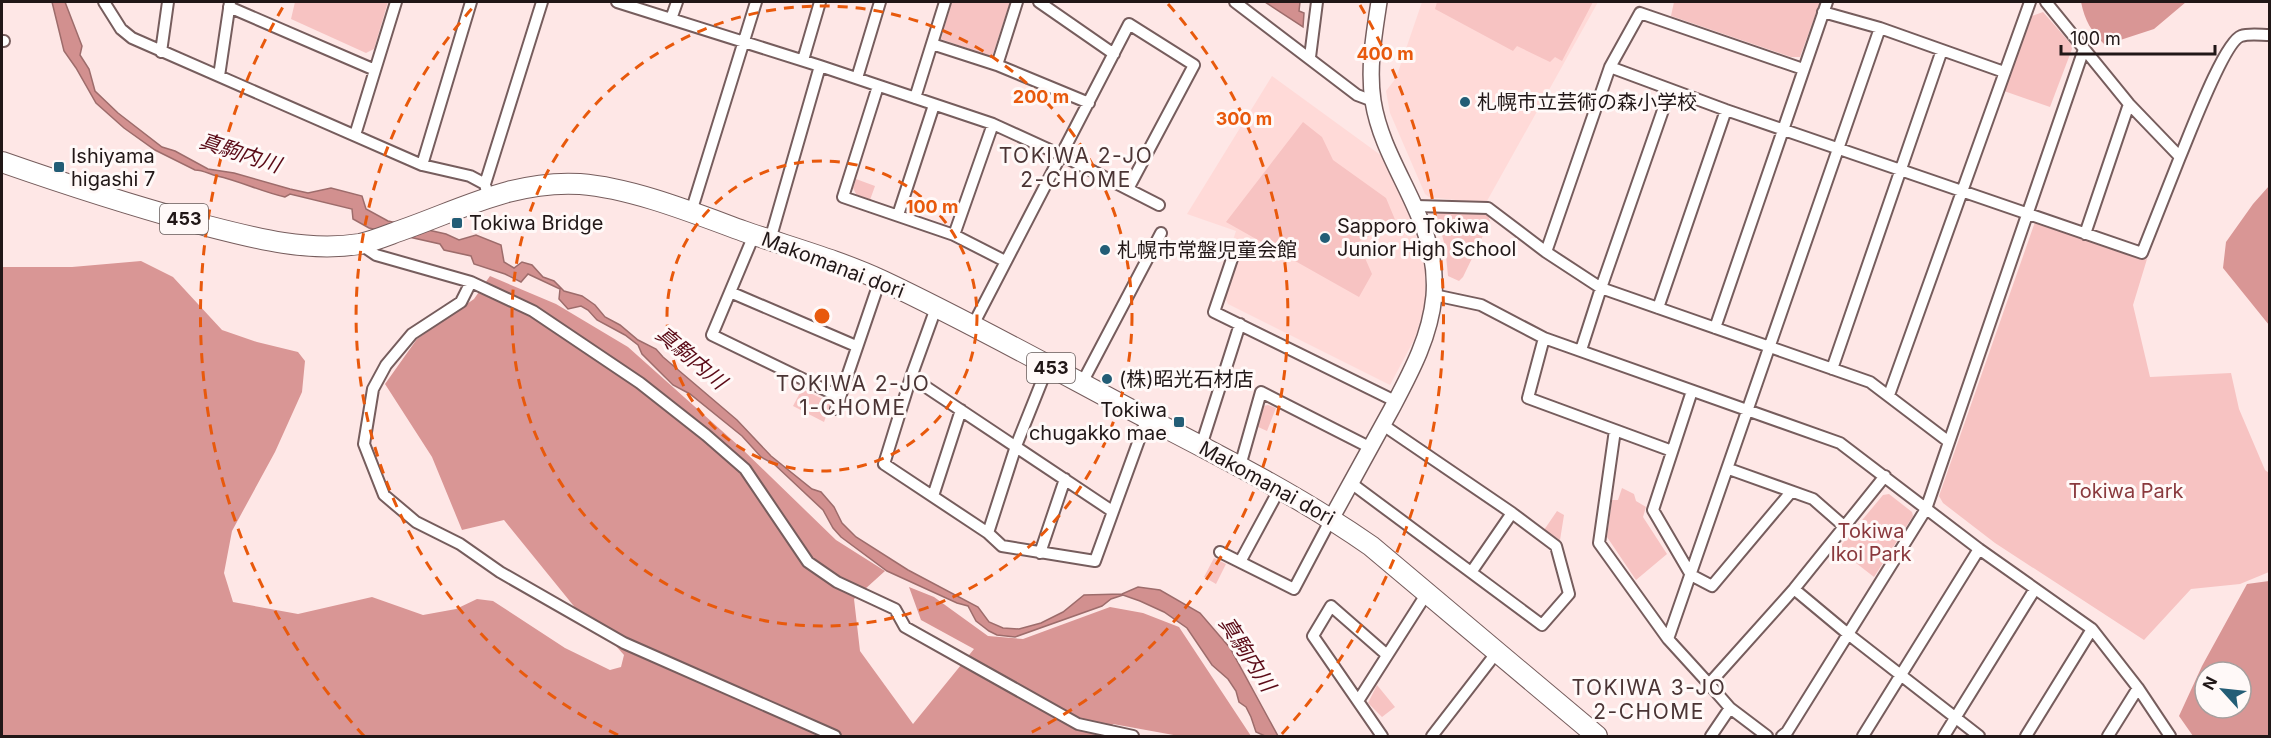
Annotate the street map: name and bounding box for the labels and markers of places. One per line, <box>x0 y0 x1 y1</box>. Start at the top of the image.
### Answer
place label: 札幌市立芸術の森小学校 <box>1477 90 1697 114</box>
marker: 札幌市立芸術の森小学校 <box>1458 95 1472 109</box>
place label: Ishiyama higashi 7 <box>71 144 155 191</box>
marker: Ishiyama higashi 7 <box>52 160 66 174</box>
place label: Tokiwa Bridge <box>469 211 603 235</box>
place label: Sapporo Tokiwa Junior High School <box>1337 214 1516 261</box>
marker: Tokiwa Bridge <box>450 216 464 230</box>
marker: Sapporo Tokiwa Junior High School <box>1318 231 1332 245</box>
place label: 札幌市常盤児童会館 <box>1117 238 1297 262</box>
marker: 札幌市常盤児童会館 <box>1098 243 1112 257</box>
centre of rings <box>812 306 832 326</box>
place label: (株)昭光石材店 <box>1119 367 1254 391</box>
marker: (株)昭光石材店 <box>1100 372 1114 386</box>
place label: Tokiwa chugakko mae <box>1029 398 1167 445</box>
marker: Tokiwa chugakko mae <box>1172 415 1186 429</box>

